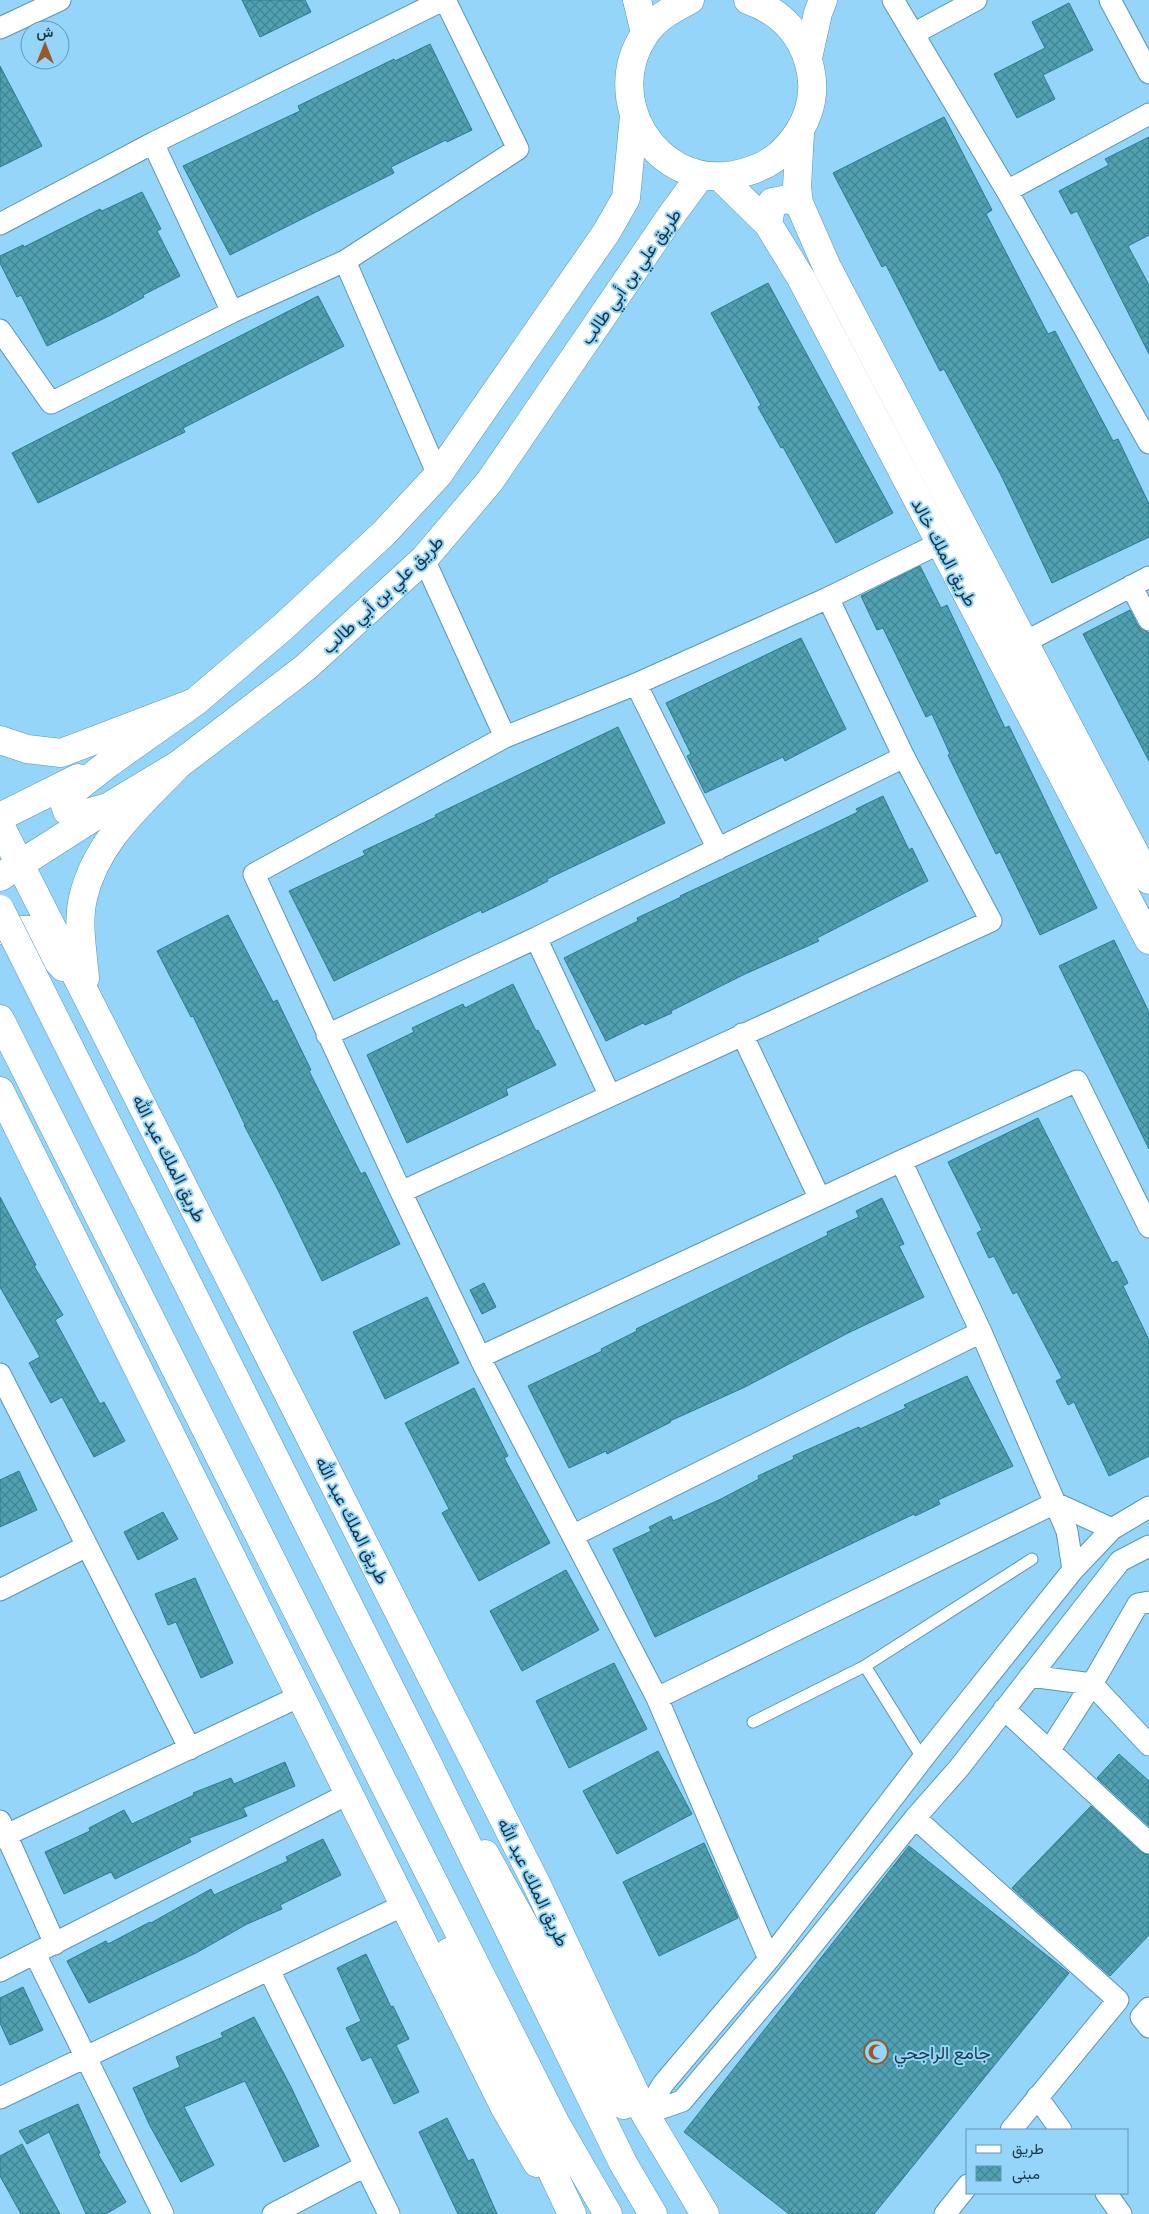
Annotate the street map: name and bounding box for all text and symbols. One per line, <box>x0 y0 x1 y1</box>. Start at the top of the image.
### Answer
north arrow <box>20 20 70 70</box>
text: ش <box>37 24 54 41</box>
street label: طريق علي بن أبي طالب <box>576 204 689 351</box>
street label: طريق الملك خالد <box>906 494 982 610</box>
street label: طريق علي بن أبي طالب <box>317 531 451 661</box>
street label: طريق الملك عبد الله <box>127 1091 211 1226</box>
street label: طريق الملك عبد الله <box>310 1453 394 1588</box>
street label: طريق الملك عبد الله <box>492 1815 574 1950</box>
mosque icon: جامع الراجحي <box>863 2039 889 2065</box>
place label: جامع الراجحي <box>894 2042 991 2068</box>
legend <box>966 2129 1129 2194</box>
text: طريق <box>1012 2140 1044 2159</box>
text: مبنى <box>1012 2165 1040 2184</box>

